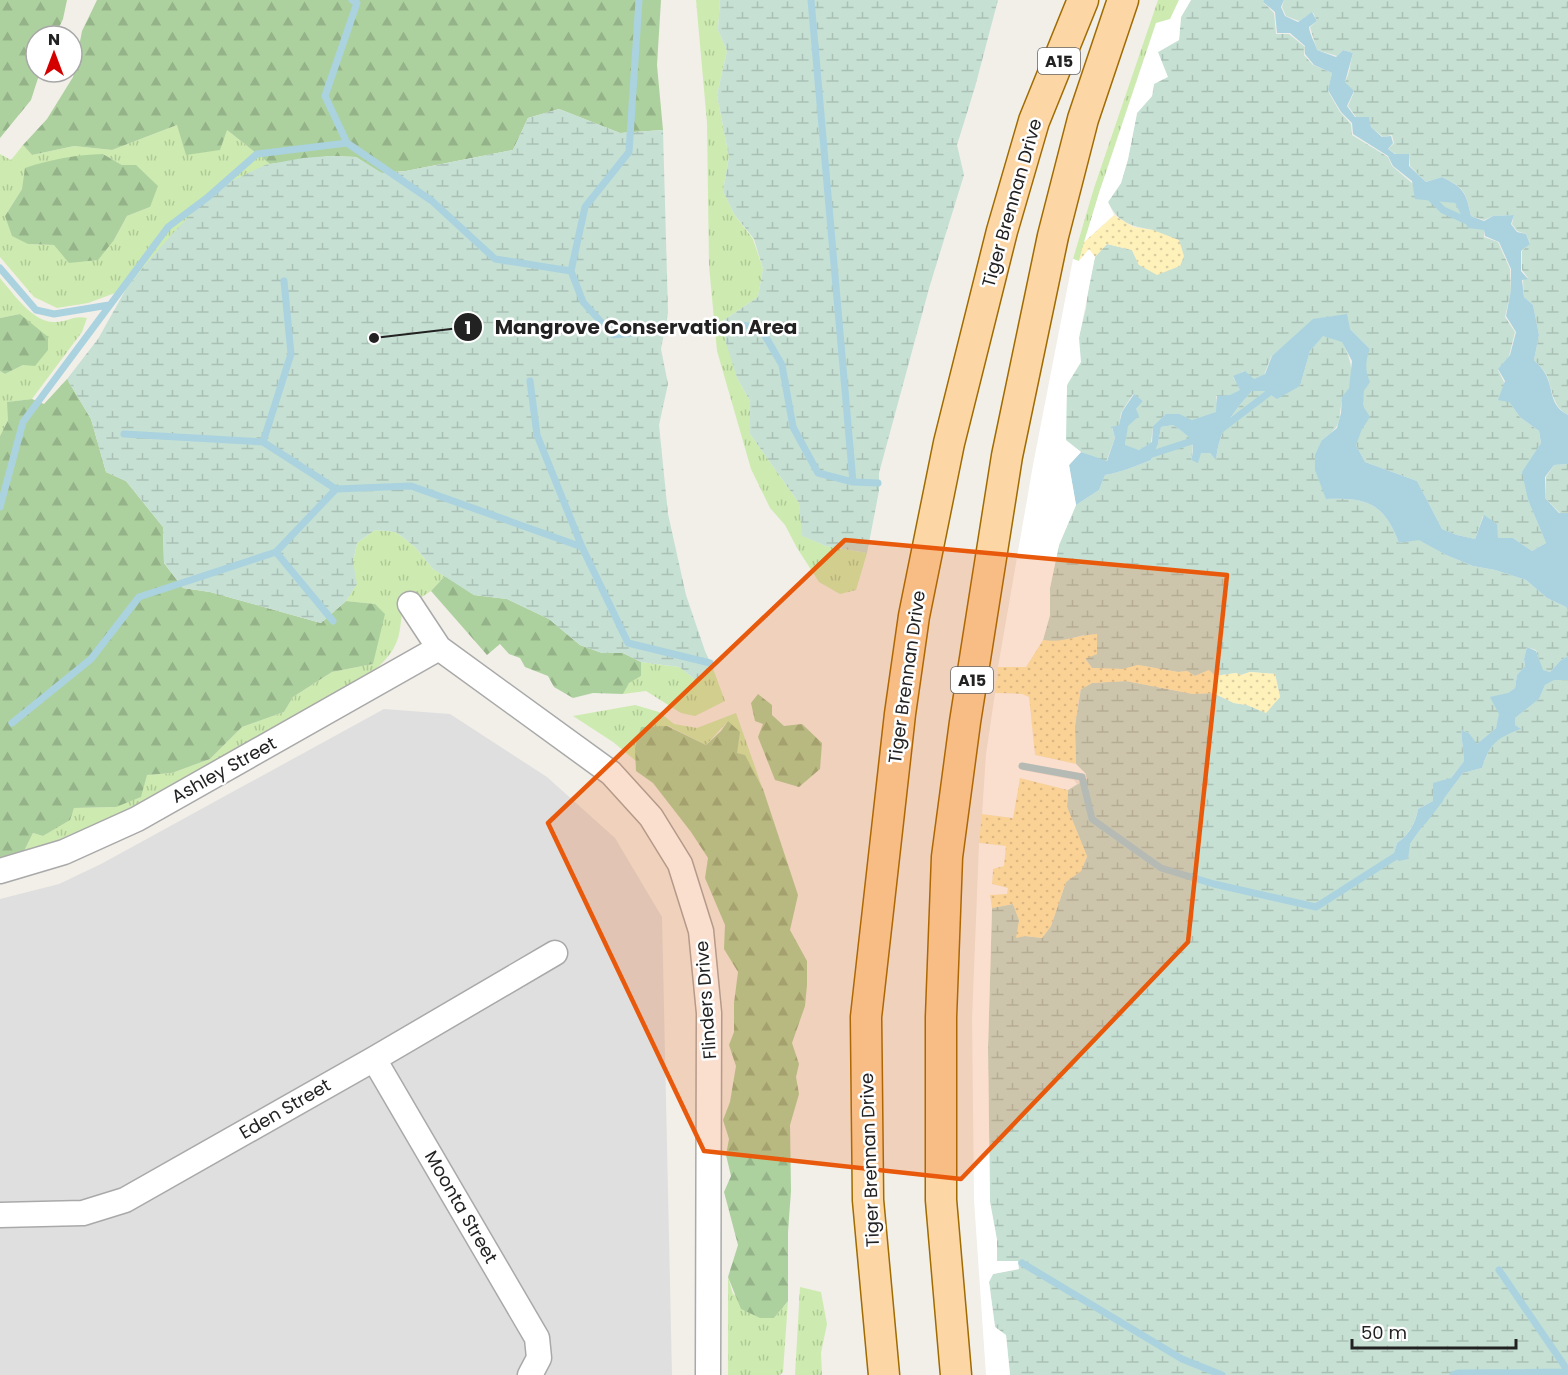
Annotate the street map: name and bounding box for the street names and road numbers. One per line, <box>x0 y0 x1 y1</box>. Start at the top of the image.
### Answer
road number: A15 <box>1038 48 1080 74</box>
street label: Tiger Brennan Drive <box>975 116 1048 290</box>
street label: Tiger Brennan Drive <box>882 589 931 765</box>
road number: A15 <box>951 667 993 693</box>
street label: Ashley Street <box>167 730 281 809</box>
street label: Flinders Drive <box>689 940 722 1060</box>
street label: Eden Street <box>235 1072 335 1145</box>
street label: Tiger Brennan Drive <box>854 1072 885 1248</box>
street label: Moonta Street <box>419 1146 504 1268</box>

